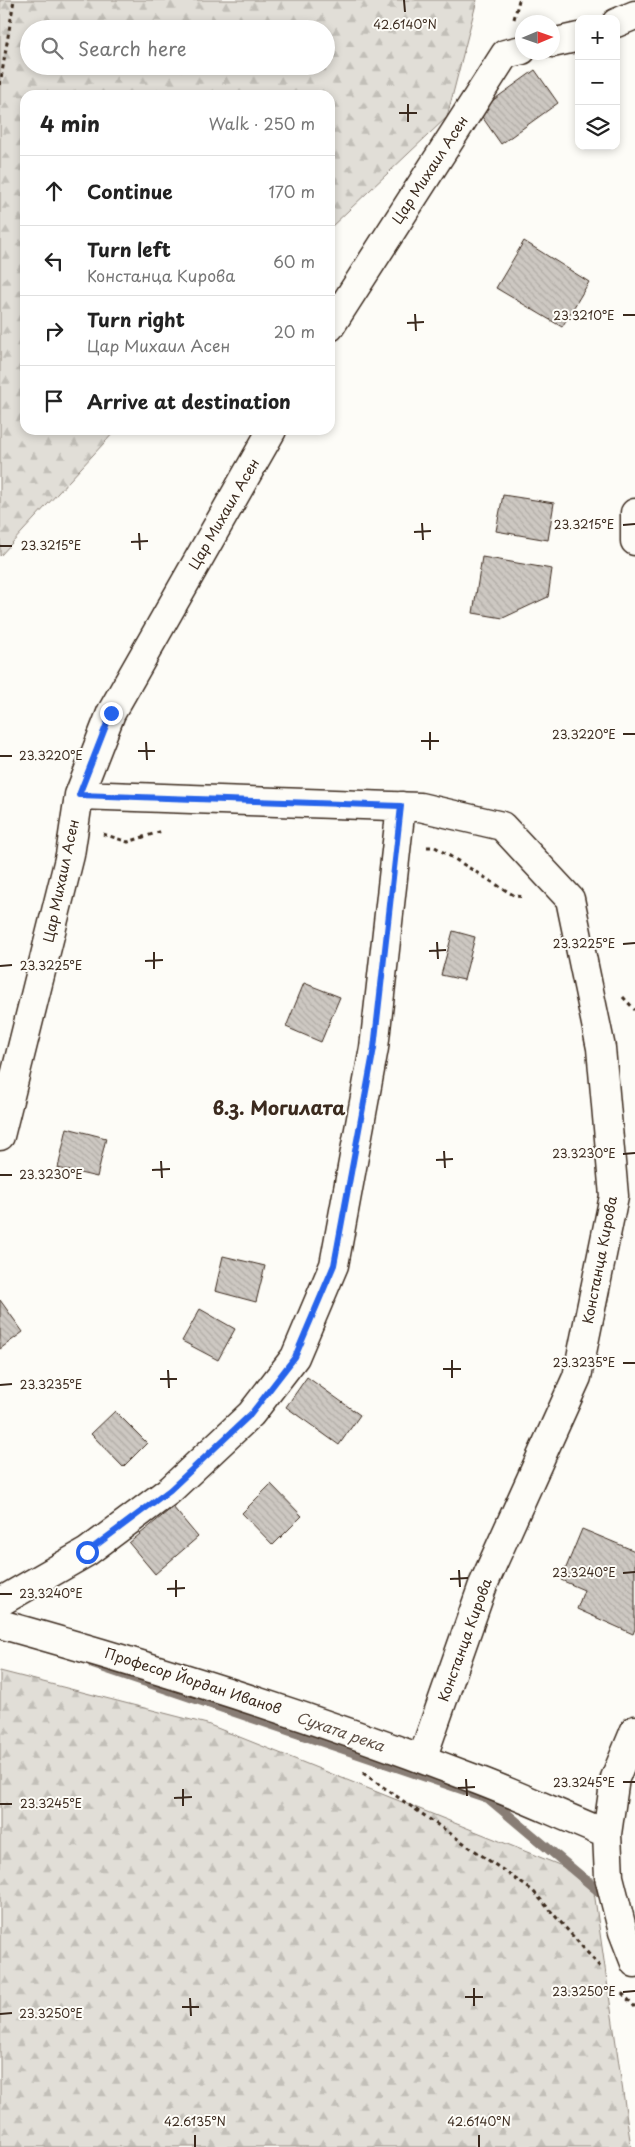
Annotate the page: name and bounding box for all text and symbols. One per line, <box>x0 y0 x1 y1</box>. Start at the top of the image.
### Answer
text: 42.6140°N <box>373 15 437 33</box>
north arrow <box>515 15 560 60</box>
map controls <box>575 15 620 150</box>
button: + <box>575 15 620 60</box>
search box <box>20 20 335 75</box>
icon: search <box>38 34 66 62</box>
text: Search here <box>78 34 187 62</box>
button: − <box>575 60 620 105</box>
button: layers <box>575 105 620 150</box>
text: 4 min <box>40 107 100 139</box>
text: Walk · 250 m <box>209 111 315 135</box>
street label: Цар Михаил Асен <box>387 112 472 228</box>
icon: ahead <box>40 177 68 205</box>
text: Continue <box>87 177 173 205</box>
text: 170 m <box>269 179 315 203</box>
text: Turn left <box>87 235 171 263</box>
icon: left <box>40 247 68 275</box>
text: 60 m <box>273 249 315 273</box>
text: Констанца Кирова <box>87 263 235 287</box>
text: Turn right <box>87 305 185 333</box>
text: 23.3210°E <box>553 306 615 324</box>
icon: right <box>40 317 68 345</box>
text: 20 m <box>274 319 315 343</box>
text: Цар Михаил Асен <box>87 333 230 357</box>
icon: arrive <box>40 387 68 415</box>
text: Arrive at destination <box>87 387 291 415</box>
street label: Цар Михаил Асен <box>183 454 264 573</box>
text: 23.3215°E <box>554 515 614 533</box>
text: 23.3215°E <box>21 536 81 554</box>
route end <box>100 702 123 725</box>
text: 23.3220°E <box>552 725 616 743</box>
text: 23.3220°E <box>19 746 83 764</box>
street label: Цар Михаил Асен <box>37 817 84 944</box>
text: 23.3225°E <box>553 934 615 952</box>
text: 23.3225°E <box>20 956 82 974</box>
district label: в.з. Могилата <box>213 1093 345 1121</box>
text: 23.3230°E <box>552 1144 616 1162</box>
text: 23.3230°E <box>19 1165 83 1183</box>
street label: Констанца Кирова <box>577 1194 622 1326</box>
text: 23.3235°E <box>553 1353 615 1371</box>
text: 23.3235°E <box>20 1375 82 1393</box>
route start <box>76 1541 99 1564</box>
text: 23.3240°E <box>552 1563 616 1581</box>
street label: Констанца Кирова <box>432 1575 497 1704</box>
text: 23.3240°E <box>19 1584 83 1602</box>
street label: Професор Йордан Иванов <box>102 1642 284 1719</box>
water label: Сухата река <box>293 1705 388 1757</box>
text: 23.3245°E <box>553 1773 615 1791</box>
text: 23.3245°E <box>20 1794 82 1812</box>
text: 23.3250°E <box>552 1982 616 2000</box>
text: 23.3250°E <box>19 2004 83 2022</box>
text: 42.6135°N <box>164 2112 226 2130</box>
text: 42.6140°N <box>447 2112 511 2130</box>

